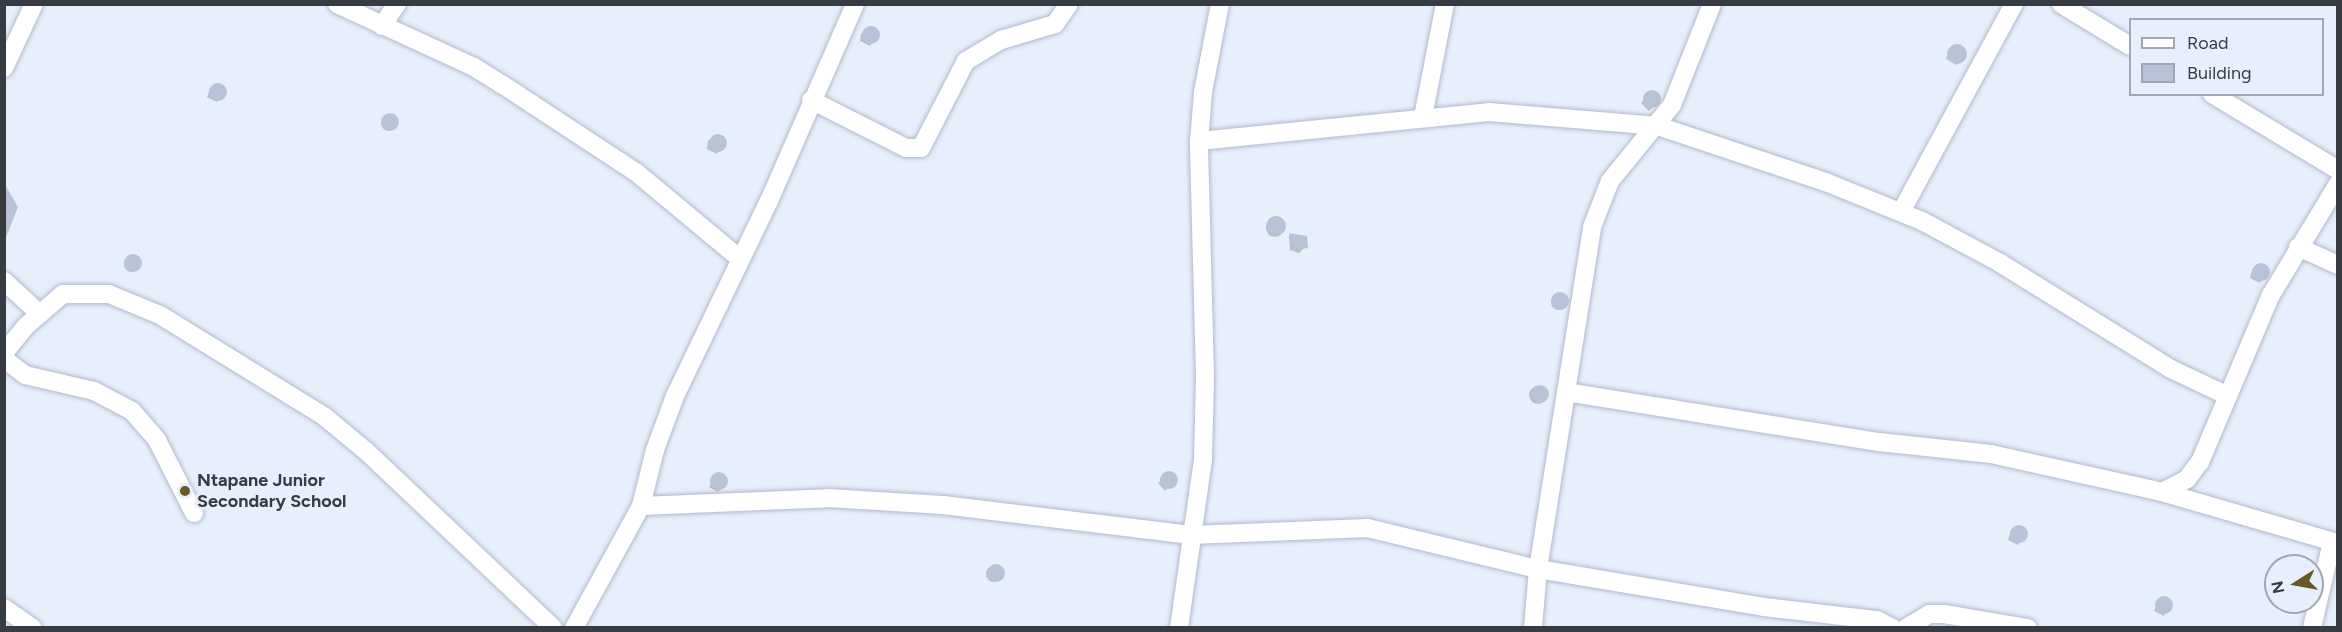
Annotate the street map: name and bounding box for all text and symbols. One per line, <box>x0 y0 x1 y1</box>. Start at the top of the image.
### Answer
legend <box>2129 18 2324 96</box>
text: Road <box>2187 32 2228 54</box>
text: Building <box>2187 62 2252 84</box>
place label: Ntapane Junior Secondary School <box>197 470 347 512</box>
marker: Ntapane Junior Secondary School <box>178 484 192 498</box>
north arrow <box>2264 554 2324 614</box>
text: N <box>2267 579 2288 595</box>

